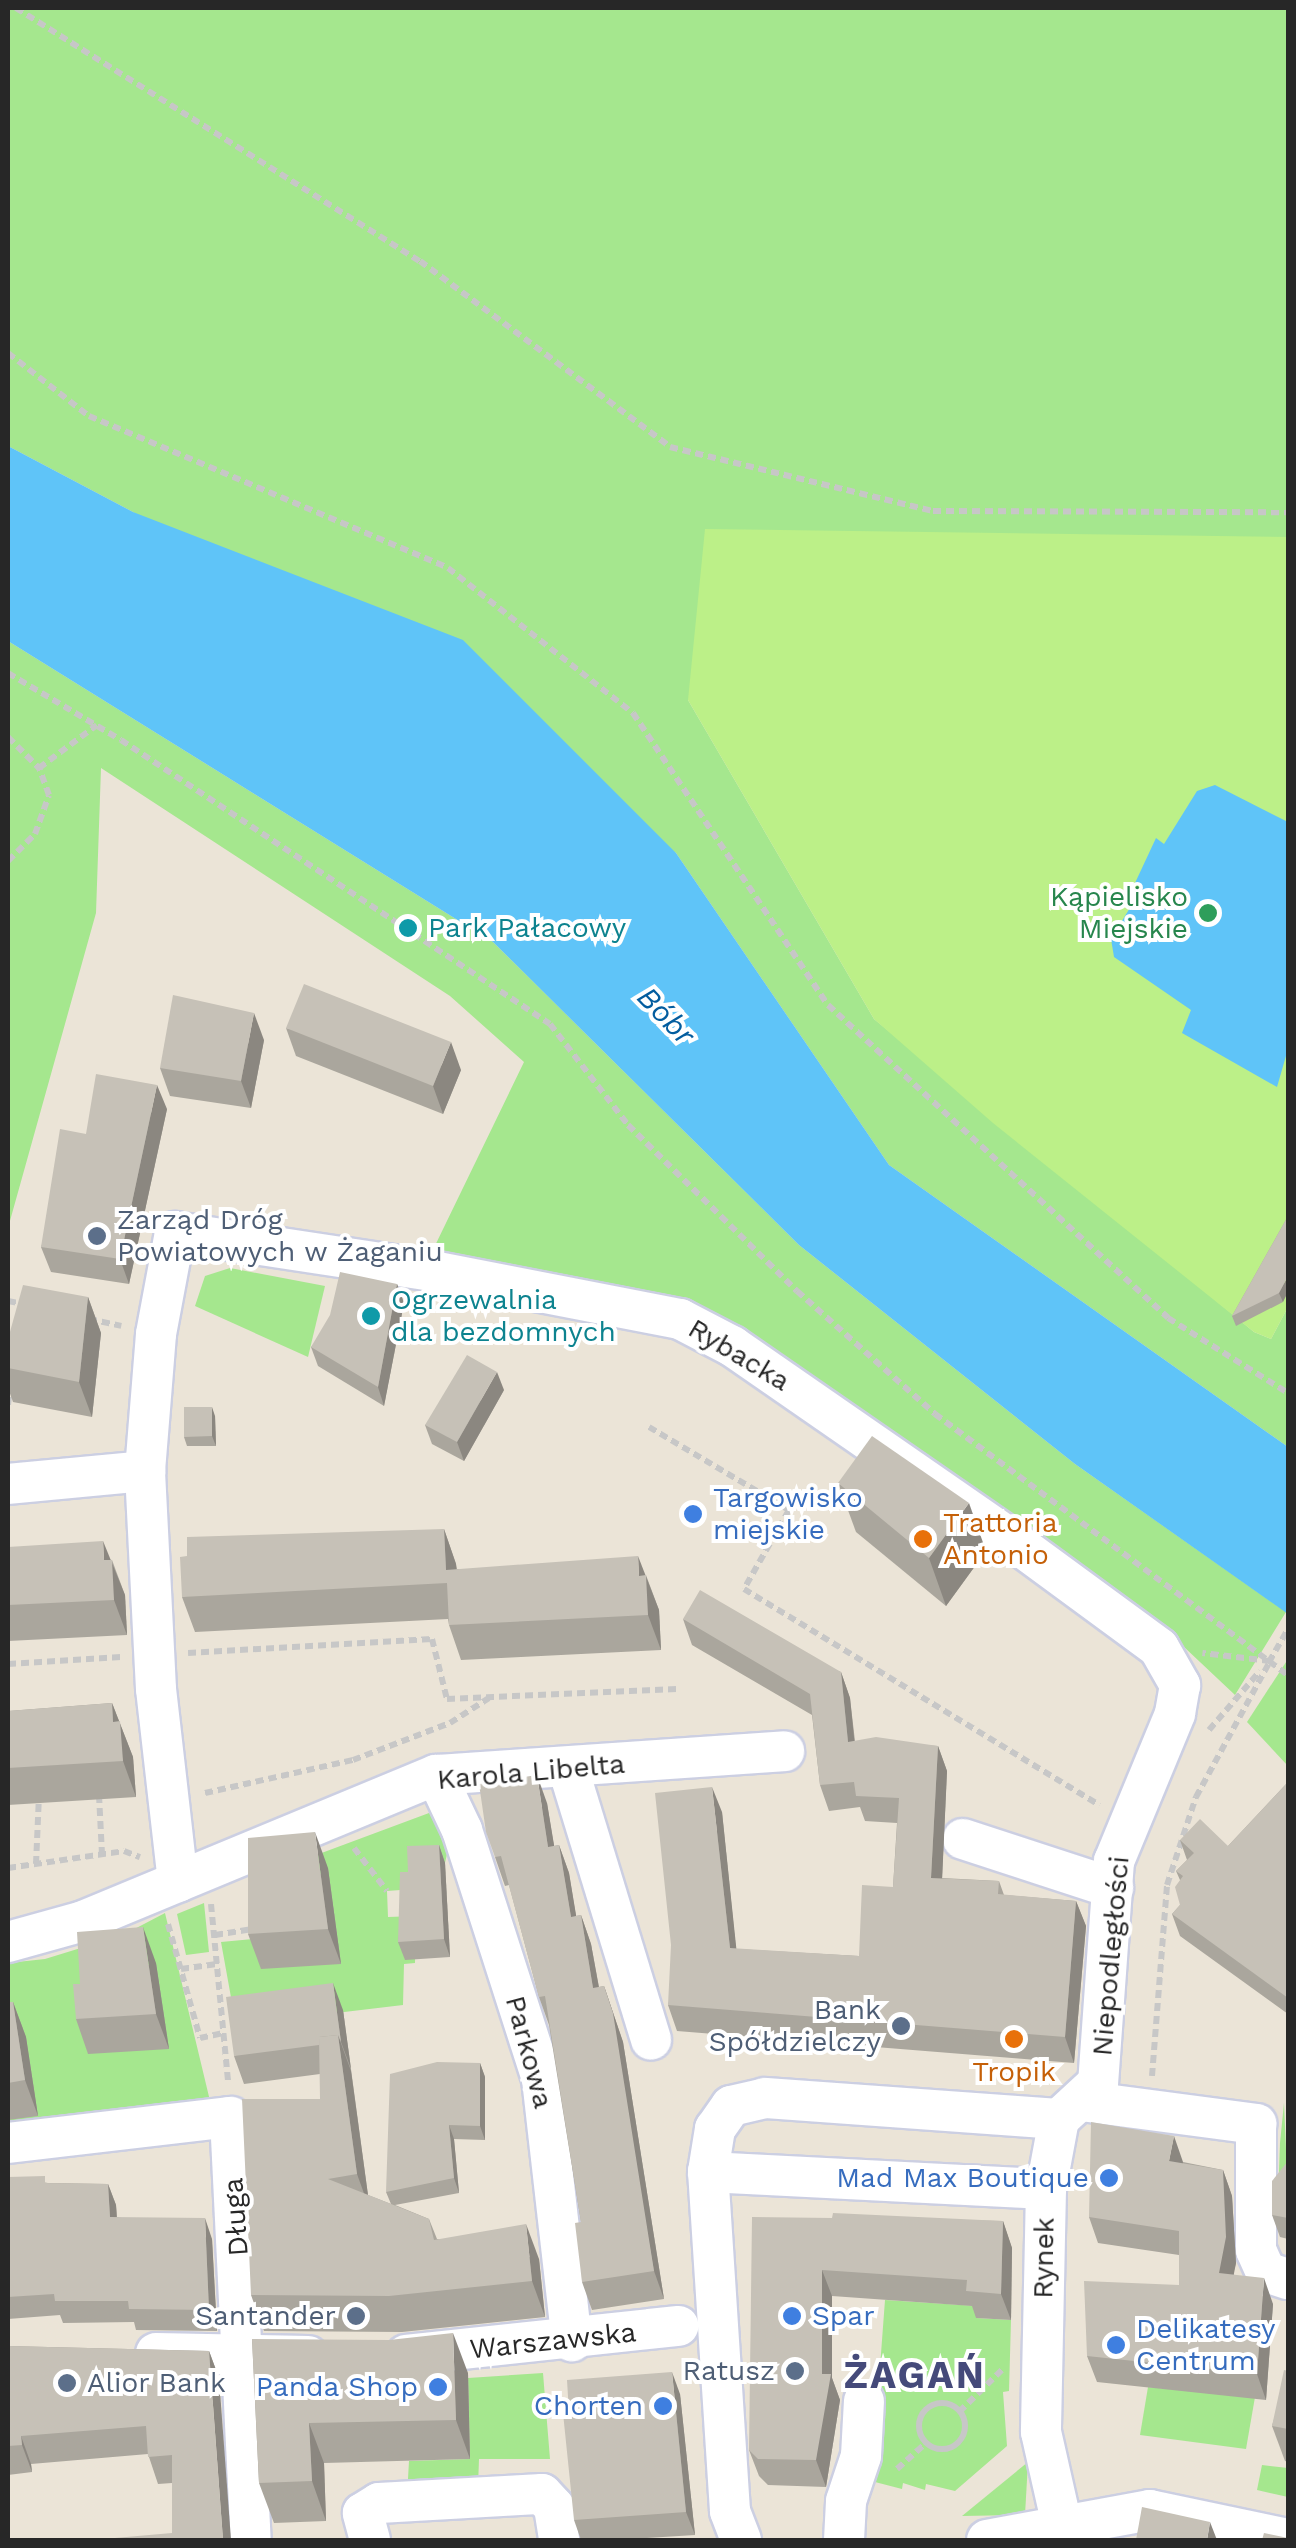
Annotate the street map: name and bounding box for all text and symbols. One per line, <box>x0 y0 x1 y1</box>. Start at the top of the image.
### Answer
place label: Kąpielisko Miejskie <box>1050 880 1188 946</box>
marker: Kąpielisko Miejskie <box>1197 902 1219 924</box>
place label: Park Pałacowy <box>428 911 627 945</box>
marker: Park Pałacowy <box>397 917 419 939</box>
water label: Bóbr <box>630 979 702 1053</box>
place label: Zarząd Dróg Powiatowych w Żaganiu <box>117 1203 444 1269</box>
marker: Zarząd Dróg Powiatowych w Żaganiu <box>86 1225 108 1247</box>
place label: Ogrzewalnia dla bezdomnych <box>391 1283 616 1349</box>
marker: Ogrzewalnia dla bezdomnych <box>360 1305 382 1327</box>
street label: Rybacka <box>682 1312 796 1398</box>
place label: Targowisko miejskie <box>713 1481 863 1547</box>
marker: Targowisko miejskie <box>682 1503 704 1525</box>
place label: Trattoria Antonio <box>943 1506 1057 1572</box>
marker: Trattoria Antonio <box>912 1528 934 1550</box>
street label: Karola Libelta <box>435 1747 627 1797</box>
street label: Niepodległości <box>1086 1855 1136 2057</box>
street label: Parkowa <box>498 1992 560 2112</box>
place label: Bank Spółdzielczy <box>709 1993 881 2059</box>
marker: Bank Spółdzielczy <box>890 2015 912 2037</box>
marker: Tropik <box>1003 2028 1025 2050</box>
place label: Tropik <box>972 2055 1056 2089</box>
place label: Mad Max Boutique <box>836 2161 1089 2195</box>
marker: Mad Max Boutique <box>1098 2167 1120 2189</box>
street label: Długa <box>216 2177 256 2257</box>
street label: Rynek <box>1026 2217 1062 2299</box>
place label: Santander <box>195 2299 336 2333</box>
place label: Spar <box>812 2299 875 2333</box>
marker: Santander <box>345 2305 367 2327</box>
marker: Spar <box>781 2305 803 2327</box>
place label: Delikatesy Centrum <box>1136 2312 1275 2378</box>
street label: Warszawska <box>468 2316 638 2366</box>
marker: Delikatesy Centrum <box>1105 2334 1127 2356</box>
district label: ŻAGAŃ <box>844 2353 986 2399</box>
place label: Ratusz <box>682 2354 775 2388</box>
marker: Ratusz <box>784 2360 806 2382</box>
place label: Alior Bank <box>87 2366 227 2400</box>
place label: Panda Shop <box>255 2370 418 2404</box>
marker: Alior Bank <box>56 2372 78 2394</box>
marker: Panda Shop <box>427 2376 449 2398</box>
place label: Chorten <box>534 2389 643 2423</box>
marker: Chorten <box>652 2395 674 2417</box>

